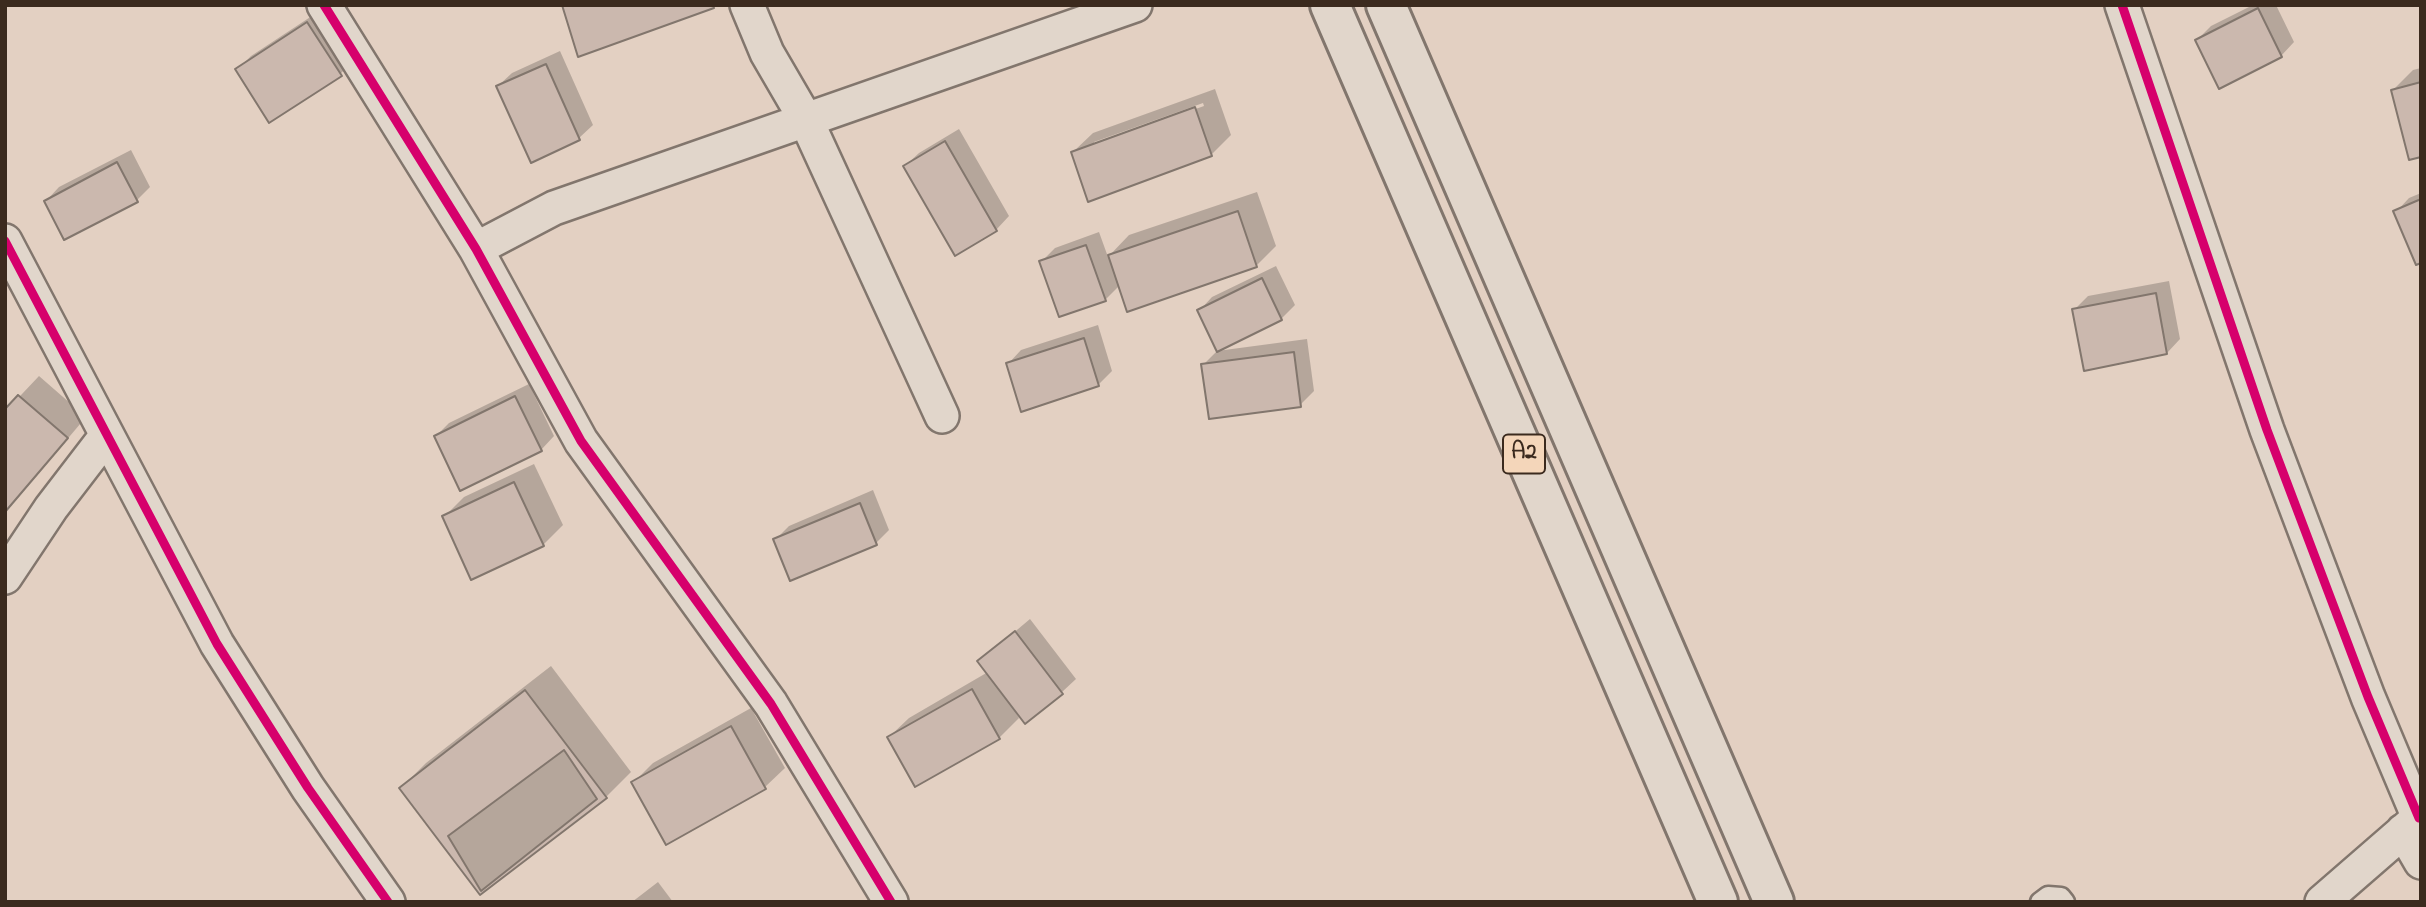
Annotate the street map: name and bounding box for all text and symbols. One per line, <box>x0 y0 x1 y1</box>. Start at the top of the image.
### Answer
road number: A2 <box>1503 435 1545 474</box>

